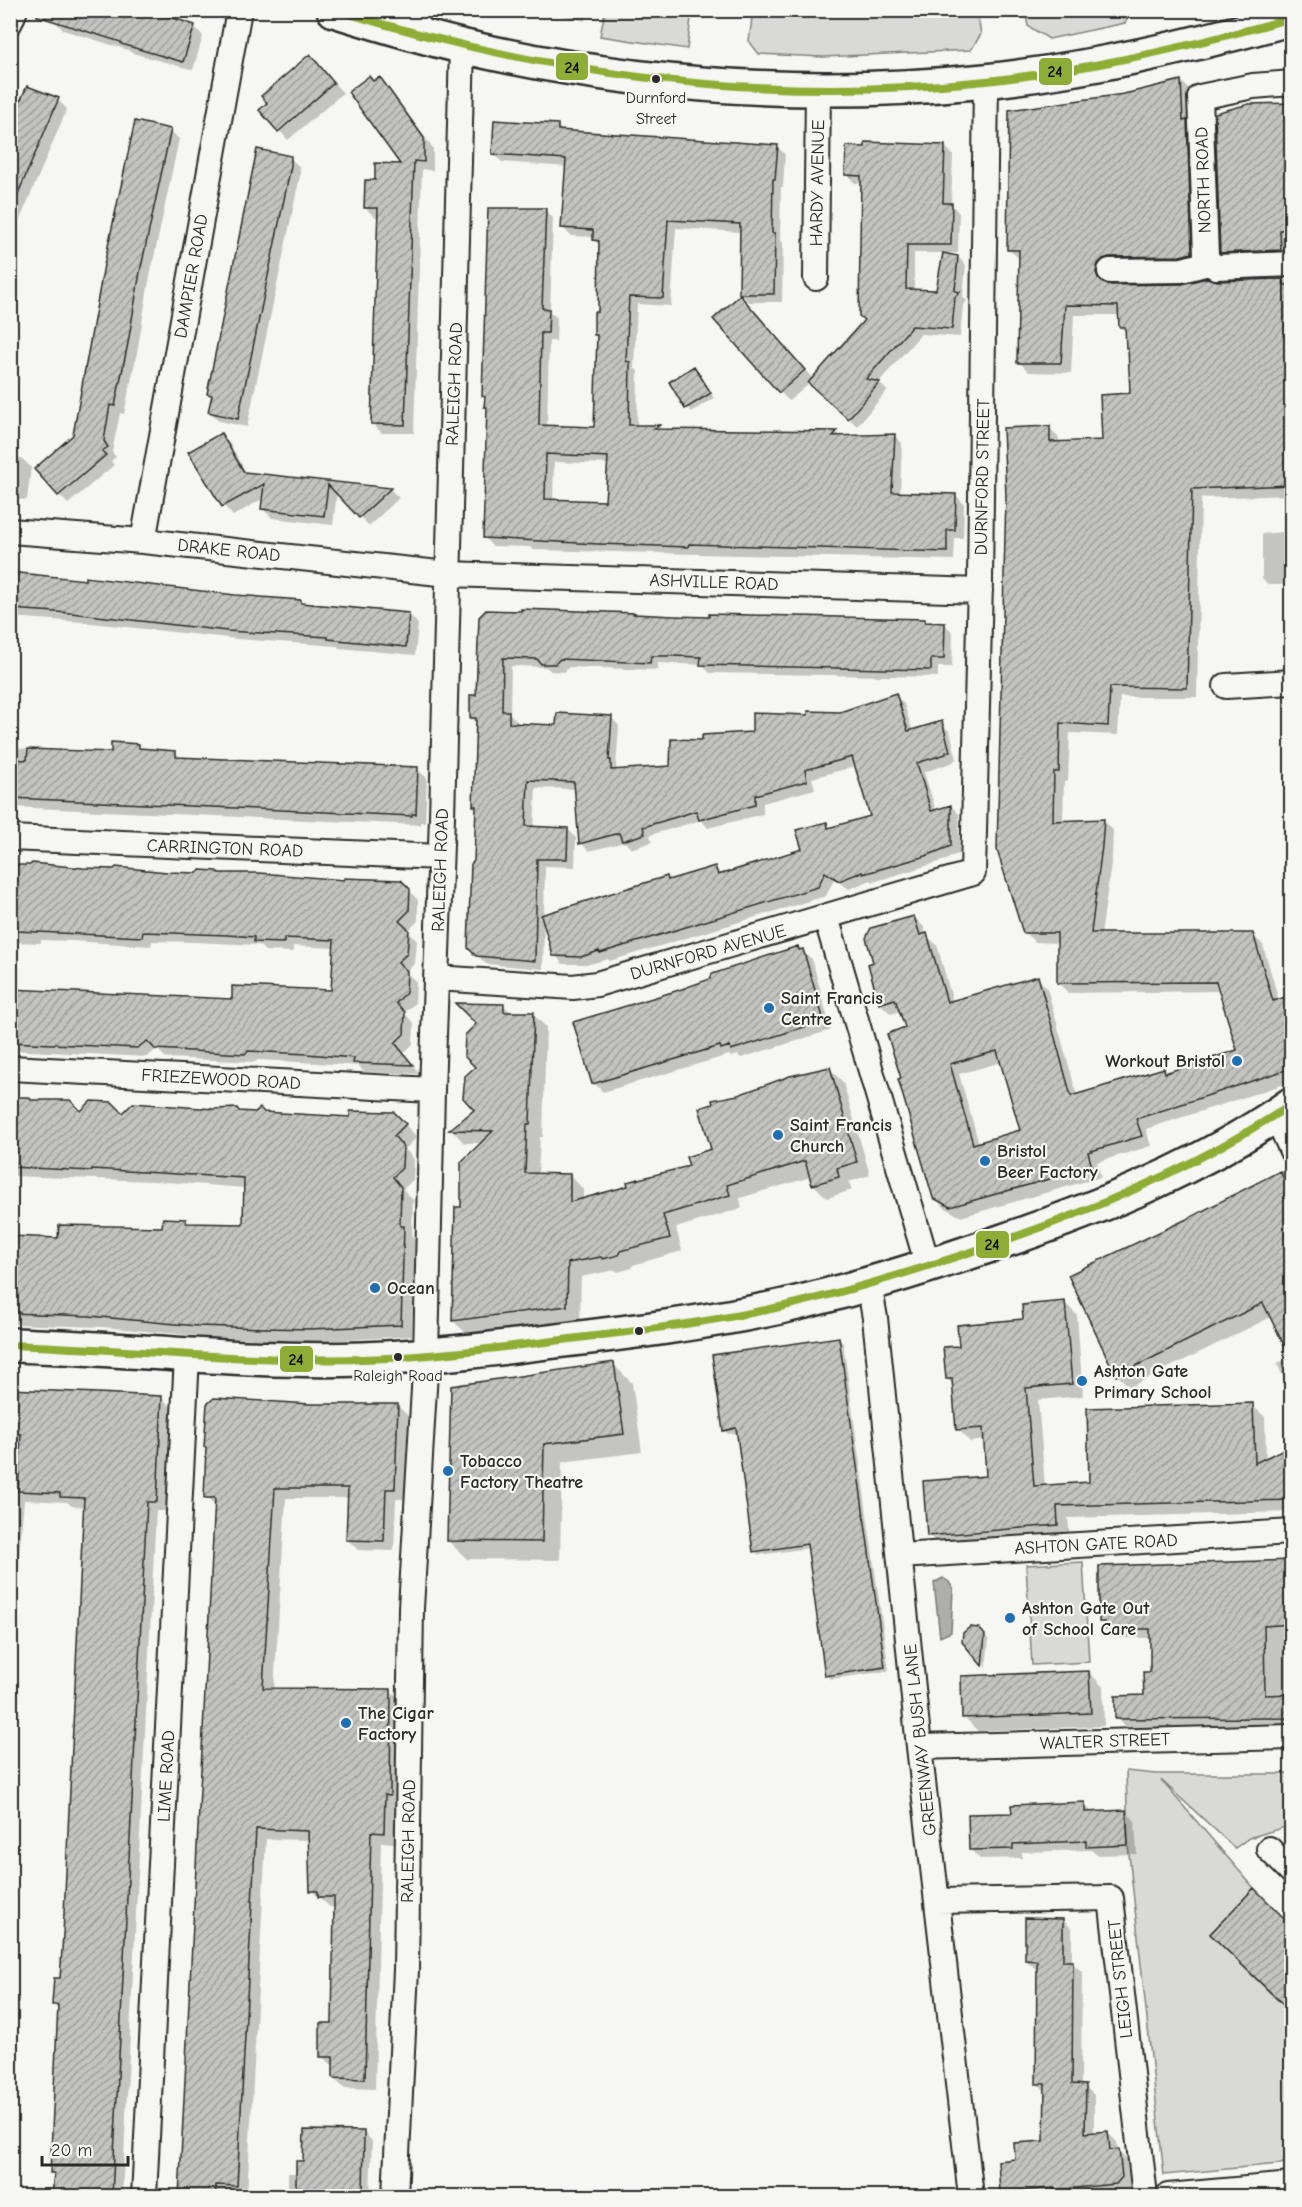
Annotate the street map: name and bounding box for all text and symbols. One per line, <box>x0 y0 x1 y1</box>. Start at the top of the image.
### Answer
line badge: 24 <box>555 52 589 81</box>
line badge: 24 <box>1038 57 1073 86</box>
text: 24 <box>565 59 580 77</box>
text: 24 <box>1048 63 1063 81</box>
marker: Durnford Street <box>650 73 662 85</box>
place label: Durnford Street <box>626 89 686 128</box>
street label: HARDY AVENUE <box>806 119 829 247</box>
street label: NORTH ROAD <box>1191 126 1216 234</box>
street label: DAMPIER ROAD <box>170 212 213 340</box>
street label: RALEIGH ROAD <box>442 322 467 446</box>
street label: DURNFORD STREET <box>971 398 994 556</box>
street label: DRAKE ROAD <box>176 535 282 566</box>
street label: ASHVILLE ROAD <box>649 570 779 595</box>
street label: RALEIGH ROAD <box>428 808 453 932</box>
street label: CARRINGTON ROAD <box>146 835 304 862</box>
street label: DURNFORD AVENUE <box>628 920 789 985</box>
place label: Saint Francis Centre <box>781 988 883 1030</box>
marker: Saint Francis Centre <box>762 1001 776 1015</box>
place label: Workout Bristol <box>1105 1051 1225 1072</box>
marker: Workout Bristol <box>1230 1054 1244 1068</box>
street label: FRIEZEWOOD ROAD <box>141 1065 301 1094</box>
place label: Saint Francis Church <box>790 1115 892 1157</box>
marker: Saint Francis Church <box>771 1128 785 1142</box>
place label: Bristol Beer Factory <box>997 1141 1098 1183</box>
marker: Bristol Beer Factory <box>978 1154 992 1168</box>
line badge: 24 <box>975 1230 1010 1259</box>
text: 24 <box>985 1236 1000 1254</box>
place label: Ocean <box>387 1278 435 1299</box>
marker: Ocean <box>368 1281 382 1295</box>
unlabelled marker <box>633 1325 645 1337</box>
line badge: 24 <box>279 1345 314 1373</box>
text: 24 <box>289 1351 304 1369</box>
marker: Raleigh Road <box>392 1351 404 1363</box>
place label: Ashton Gate Primary School <box>1094 1361 1212 1403</box>
place label: Raleigh Road <box>353 1367 443 1385</box>
marker: Ashton Gate Primary School <box>1075 1374 1089 1388</box>
place label: Tobacco Factory Theatre <box>460 1451 583 1493</box>
marker: Tobacco Factory Theatre <box>441 1464 455 1478</box>
street label: ASHTON GATE ROAD <box>1014 1530 1178 1559</box>
place label: Ashton Gate Out of School Care <box>1022 1598 1150 1640</box>
marker: Ashton Gate Out of School Care <box>1003 1611 1017 1625</box>
street label: GREENWAY BUSH LANE <box>900 1643 941 1837</box>
place label: The Cigar Factory <box>358 1703 434 1745</box>
marker: The Cigar Factory <box>339 1716 353 1730</box>
street label: WALTER STREET <box>1039 1729 1171 1754</box>
street label: LIME ROAD <box>154 1730 179 1823</box>
street label: RALEIGH ROAD <box>397 1779 420 1903</box>
street label: LEIGH STREET <box>1104 1918 1137 2039</box>
scale bar <box>42 2129 128 2167</box>
text: 20 m <box>51 2140 92 2161</box>

